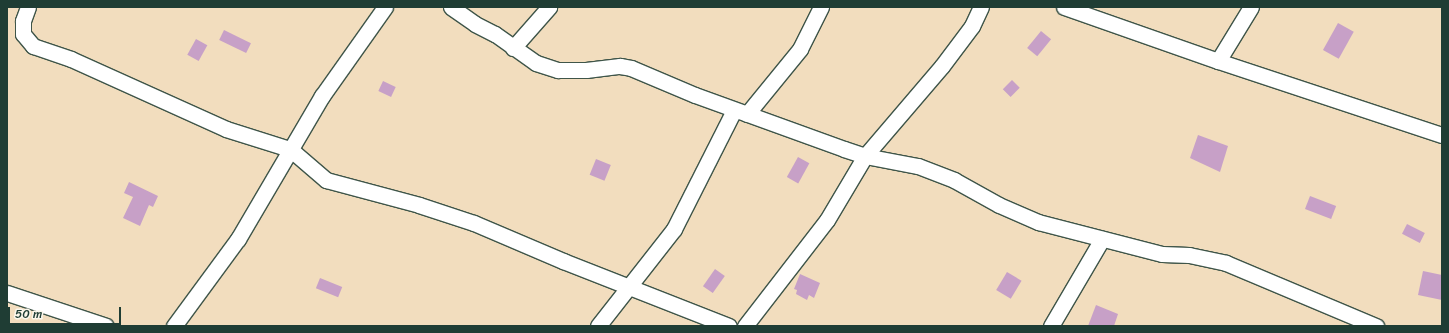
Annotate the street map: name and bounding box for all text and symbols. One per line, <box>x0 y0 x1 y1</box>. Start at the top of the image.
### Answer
scale bar <box>10 299 123 325</box>
text: 50 m <box>15 303 42 325</box>

